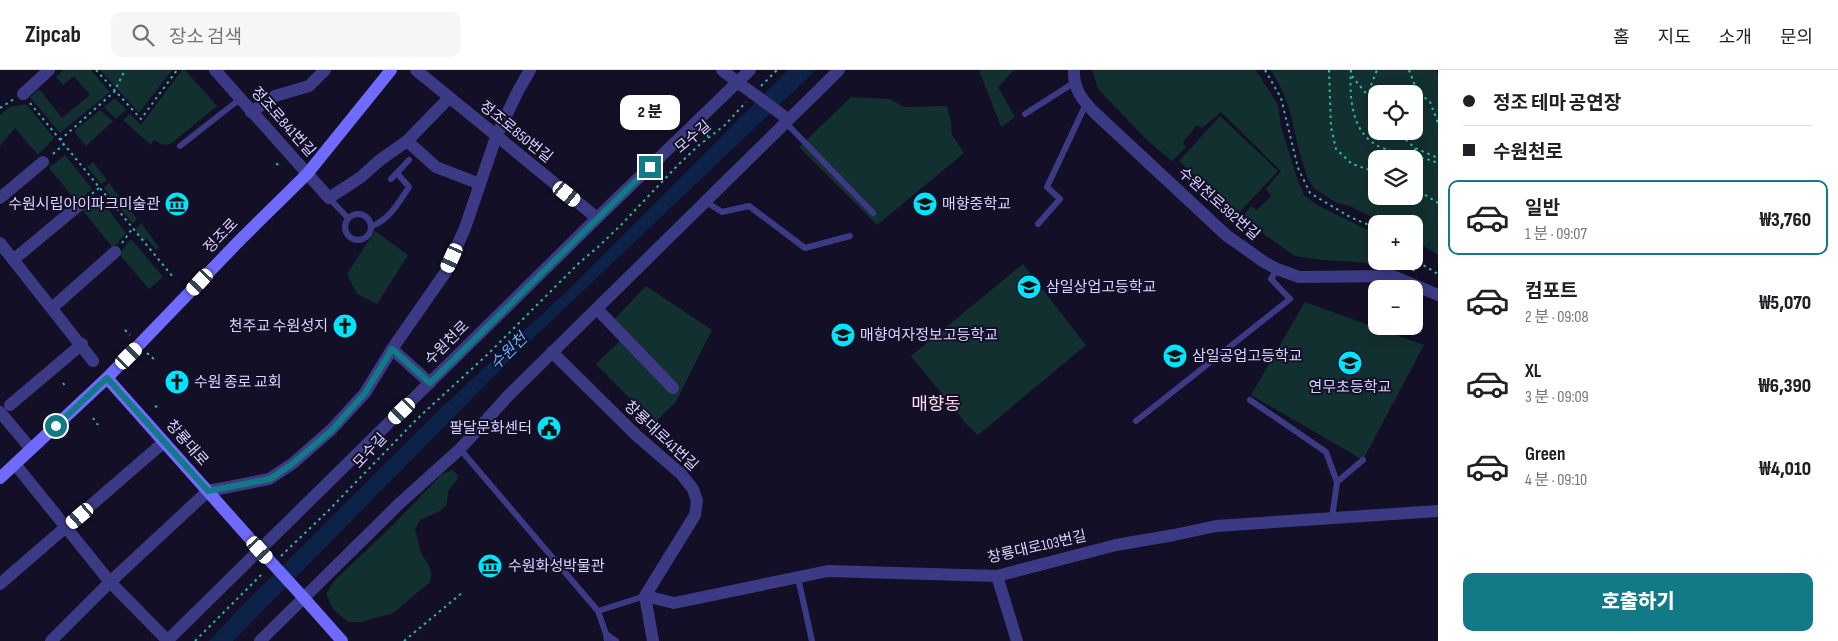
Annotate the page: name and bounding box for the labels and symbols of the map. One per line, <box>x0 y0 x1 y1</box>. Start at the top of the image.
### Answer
street label: 정조로841번길 <box>247 83 319 161</box>
callout: 2 분 <box>620 94 680 129</box>
street label: 정조로850번길 <box>476 97 556 167</box>
street label: 모수길 <box>671 116 715 158</box>
route end <box>639 156 661 178</box>
street label: 수원천로392번길 <box>1174 163 1264 245</box>
car <box>550 179 583 209</box>
museum icon: 수원시립아이파크미술관 <box>164 191 190 217</box>
school or university icon: 매향중학교 <box>912 191 938 217</box>
place label: 수원시립아이파크미술관 <box>8 195 160 214</box>
place label: 매향중학교 <box>942 195 1011 214</box>
street label: 정조로 <box>200 215 242 257</box>
car <box>439 241 464 275</box>
car <box>184 266 215 298</box>
school or university icon: 삼일상업고등학교 <box>1016 274 1042 300</box>
place label: 삼일상업고등학교 <box>1046 278 1156 297</box>
church icon: 천주교 수원성지 <box>332 313 358 339</box>
place label: 천주교 수원성지 <box>229 317 328 336</box>
street label: 수원천로 <box>421 317 473 369</box>
school or university icon: 매향여자정보고등학교 <box>830 322 856 348</box>
place label: 매향여자정보고등학교 <box>860 326 998 345</box>
water label: 수원천 <box>487 328 533 374</box>
car <box>113 340 144 372</box>
school or university icon: 삼일공업고등학교 <box>1162 343 1188 369</box>
place label: 삼일공업고등학교 <box>1192 347 1302 366</box>
school or university icon: 연무초등학교 <box>1337 350 1363 376</box>
church icon: 수원 종로 교회 <box>164 369 190 395</box>
place label: 수원 종로 교회 <box>194 373 282 392</box>
place label: 연무초등학교 <box>1309 378 1391 397</box>
district label: 매향동 <box>911 394 961 415</box>
car <box>385 395 418 427</box>
street label: 창룡대로41번길 <box>620 397 702 475</box>
route start <box>45 415 67 437</box>
public building icon: 팔달문화센터 <box>536 415 562 441</box>
street label: 창룡대로 <box>162 416 212 470</box>
place label: 팔달문화센터 <box>449 419 532 438</box>
street label: 모수길 <box>349 429 391 473</box>
car <box>63 500 96 532</box>
street label: 창룡대로103번길 <box>986 526 1088 568</box>
car <box>244 534 275 566</box>
museum icon: 수원화성박물관 <box>477 553 503 579</box>
place label: 수원화성박물관 <box>508 557 605 576</box>

